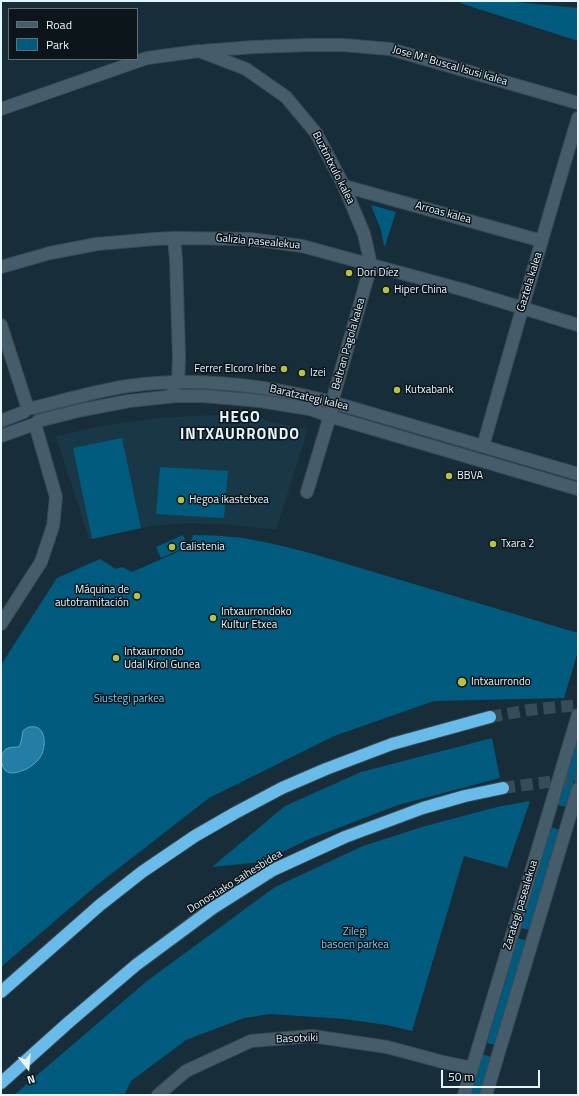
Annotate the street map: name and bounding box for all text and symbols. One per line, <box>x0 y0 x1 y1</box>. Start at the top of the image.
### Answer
legend <box>8 8 138 60</box>
text: Road <box>46 15 72 34</box>
text: Park <box>46 35 69 54</box>
street label: Jose Mª Buscal Isusi kalea <box>391 43 509 89</box>
street label: Buztintxulo kalea <box>309 130 357 206</box>
street label: Arroas kalea <box>414 199 472 227</box>
street label: Galizia pasealekua <box>215 232 301 252</box>
street label: Gaztela kalea <box>515 251 545 313</box>
place label: Dori Díez <box>357 266 399 280</box>
marker: Dori Díez <box>344 268 354 278</box>
place label: Hiper China <box>394 283 447 297</box>
marker: Hiper China <box>381 285 391 295</box>
street label: Beltran Pagola kalea <box>330 297 368 391</box>
place label: Ferrer Elcoro Iribe <box>194 362 276 376</box>
marker: Ferrer Elcoro Iribe <box>279 364 289 374</box>
place label: Izei <box>310 366 326 380</box>
marker: Izei <box>297 368 307 378</box>
street label: Baratzategi kalea <box>268 383 350 413</box>
place label: Kutxabank <box>405 383 454 397</box>
marker: Kutxabank <box>392 385 402 395</box>
district label: HEGO INTXAURRONDO <box>180 409 300 444</box>
place label: BBVA <box>457 469 483 483</box>
marker: BBVA <box>444 471 454 481</box>
place label: Hegoa ikastetxea <box>189 493 269 507</box>
marker: Hegoa ikastetxea <box>176 495 186 505</box>
place label: Txara 2 <box>501 537 534 551</box>
marker: Txara 2 <box>488 539 498 549</box>
place label: Calistenia <box>180 540 225 554</box>
marker: Calistenia <box>167 542 177 552</box>
place label: Máquina de autotramitación <box>55 583 129 609</box>
marker: Máquina de autotramitación <box>132 591 142 601</box>
place label: Intxaurrondoko Kultur Etxea <box>221 605 291 631</box>
marker: Intxaurrondoko Kultur Etxea <box>208 613 218 623</box>
place label: Intxaurrondo Udal Kirol Gunea <box>124 645 200 671</box>
marker: Intxaurrondo Udal Kirol Gunea <box>111 653 121 663</box>
place label: Intxaurrondo <box>471 675 531 689</box>
marker: Intxaurrondo <box>456 676 468 688</box>
park label: Siustegi parkea <box>94 692 164 706</box>
street label: Donostiako saihesbidea <box>185 847 285 917</box>
street label: Zarategi pasealekua <box>501 859 541 951</box>
park label: Zilegi basoen parkea <box>321 925 389 951</box>
street label: Basotxiki <box>276 1032 318 1046</box>
north arrow <box>8 1048 48 1088</box>
scale bar <box>443 1062 542 1088</box>
text: 50 m <box>448 1067 474 1086</box>
text: N <box>25 1071 37 1088</box>

